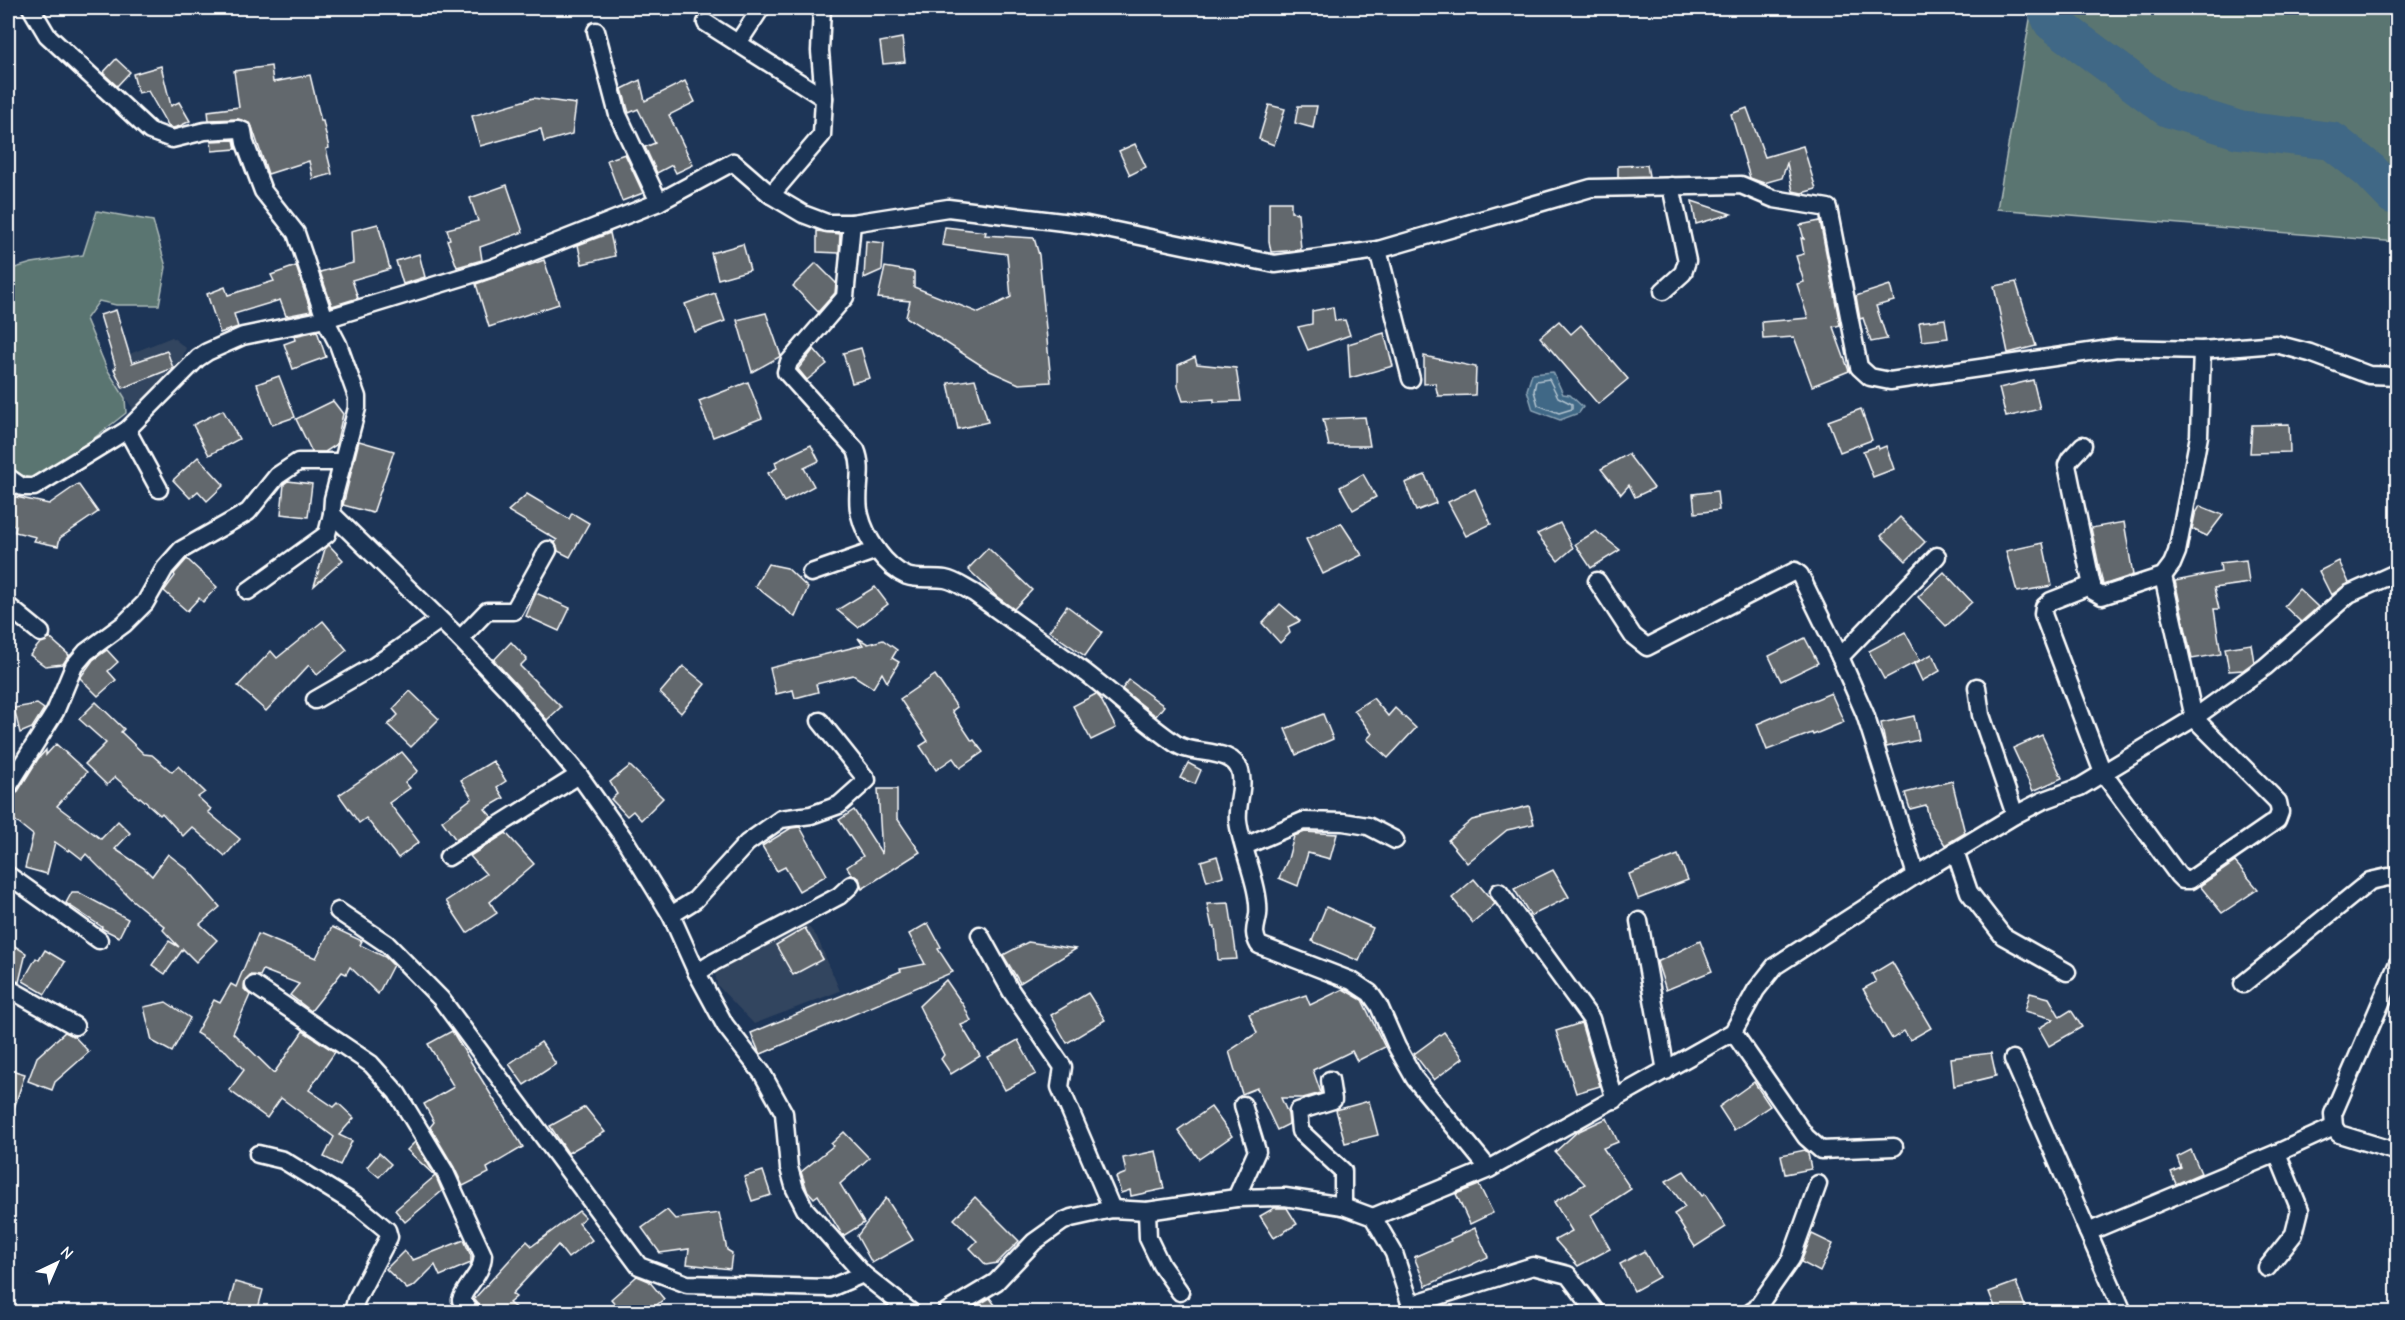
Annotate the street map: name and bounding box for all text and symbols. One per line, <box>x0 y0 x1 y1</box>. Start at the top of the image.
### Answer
north arrow <box>27 1233 87 1293</box>
text: N <box>57 1243 77 1263</box>

